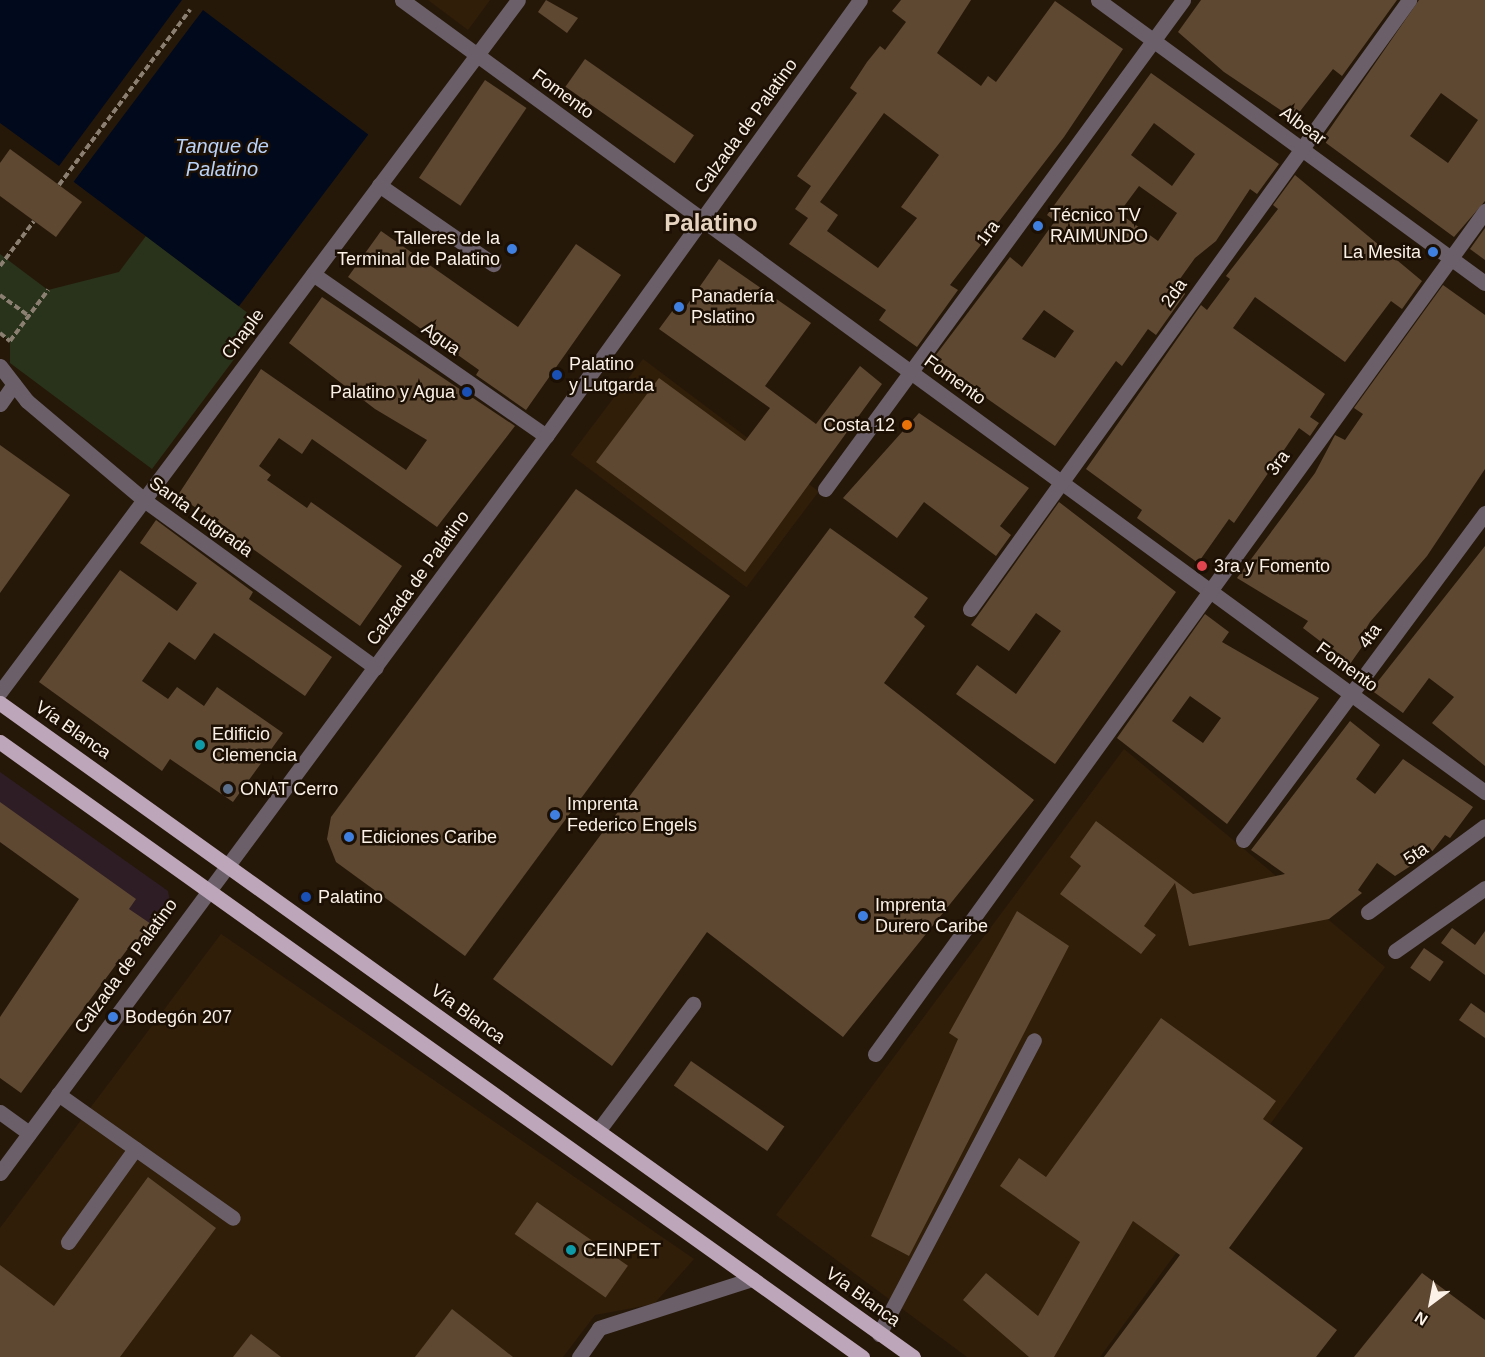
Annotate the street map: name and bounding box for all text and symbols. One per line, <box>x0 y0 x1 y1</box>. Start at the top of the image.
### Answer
street label: Calzada de Palatino <box>690 54 802 198</box>
street label: Fomento <box>528 64 598 124</box>
street label: Albear <box>1276 102 1330 150</box>
water label: Tanque de Palatino <box>175 134 269 181</box>
place label: Técnico TV RAIMUNDO <box>1050 205 1148 248</box>
district label: Palatino <box>664 209 758 237</box>
street label: 1ra <box>972 216 1004 250</box>
marker: Técnico TV RAIMUNDO <box>1031 219 1045 233</box>
place label: Talleres de la Terminal de Palatino <box>337 228 500 270</box>
place label: La Mesita <box>1343 241 1421 263</box>
marker: Talleres de la Terminal de Palatino <box>505 242 519 256</box>
marker: La Mesita <box>1426 245 1440 259</box>
street label: 2da <box>1156 275 1192 311</box>
place label: Panadería Pslatino <box>691 286 774 328</box>
marker: Panadería Pslatino <box>672 300 686 314</box>
street label: Chaple <box>217 305 269 363</box>
street label: Agua <box>418 318 464 360</box>
street label: Fomento <box>920 350 990 410</box>
place label: Palatino y Lutgarda <box>569 354 654 397</box>
marker: Palatino y Lutgarda <box>550 368 564 382</box>
place label: Palatino y Agua <box>329 381 455 403</box>
marker: Palatino y Agua <box>460 385 474 399</box>
place label: Costa 12 <box>823 414 895 436</box>
marker: Costa 12 <box>900 418 914 432</box>
street label: 3ra <box>1262 446 1294 480</box>
street label: Santa Lutgrada <box>145 472 257 562</box>
street label: Calzada de Palatino <box>362 506 474 650</box>
place label: 3ra y Fomento <box>1214 555 1330 577</box>
marker: 3ra y Fomento <box>1195 559 1209 573</box>
street label: 4ta <box>1354 620 1386 652</box>
street label: Fomento <box>1312 637 1382 697</box>
street label: Vía Blanca <box>31 696 115 764</box>
place label: Edificio Clemencia <box>212 724 297 766</box>
marker: Edificio Clemencia <box>193 738 207 752</box>
place label: ONAT Cerro <box>240 778 339 800</box>
marker: ONAT Cerro <box>221 782 235 796</box>
place label: Imprenta Federico Engels <box>567 794 697 836</box>
marker: Imprenta Federico Engels <box>548 808 562 822</box>
place label: Ediciones Caribe <box>361 826 497 848</box>
marker: Ediciones Caribe <box>342 830 356 844</box>
street label: 5ta <box>1400 838 1432 870</box>
place label: Palatino <box>318 886 383 908</box>
marker: Palatino <box>299 890 313 904</box>
street label: Calzada de Palatino <box>70 894 182 1038</box>
place label: Imprenta Durero Caribe <box>875 895 988 938</box>
marker: Imprenta Durero Caribe <box>856 909 870 923</box>
street label: Vía Blanca <box>426 980 510 1048</box>
place label: Bodegón 207 <box>125 1006 232 1028</box>
marker: Bodegón 207 <box>106 1010 120 1024</box>
place label: CEINPET <box>583 1239 661 1261</box>
marker: CEINPET <box>564 1243 578 1257</box>
street label: Vía Blanca <box>821 1263 905 1331</box>
north arrow <box>1401 1273 1461 1333</box>
text: N <box>1412 1308 1431 1329</box>

